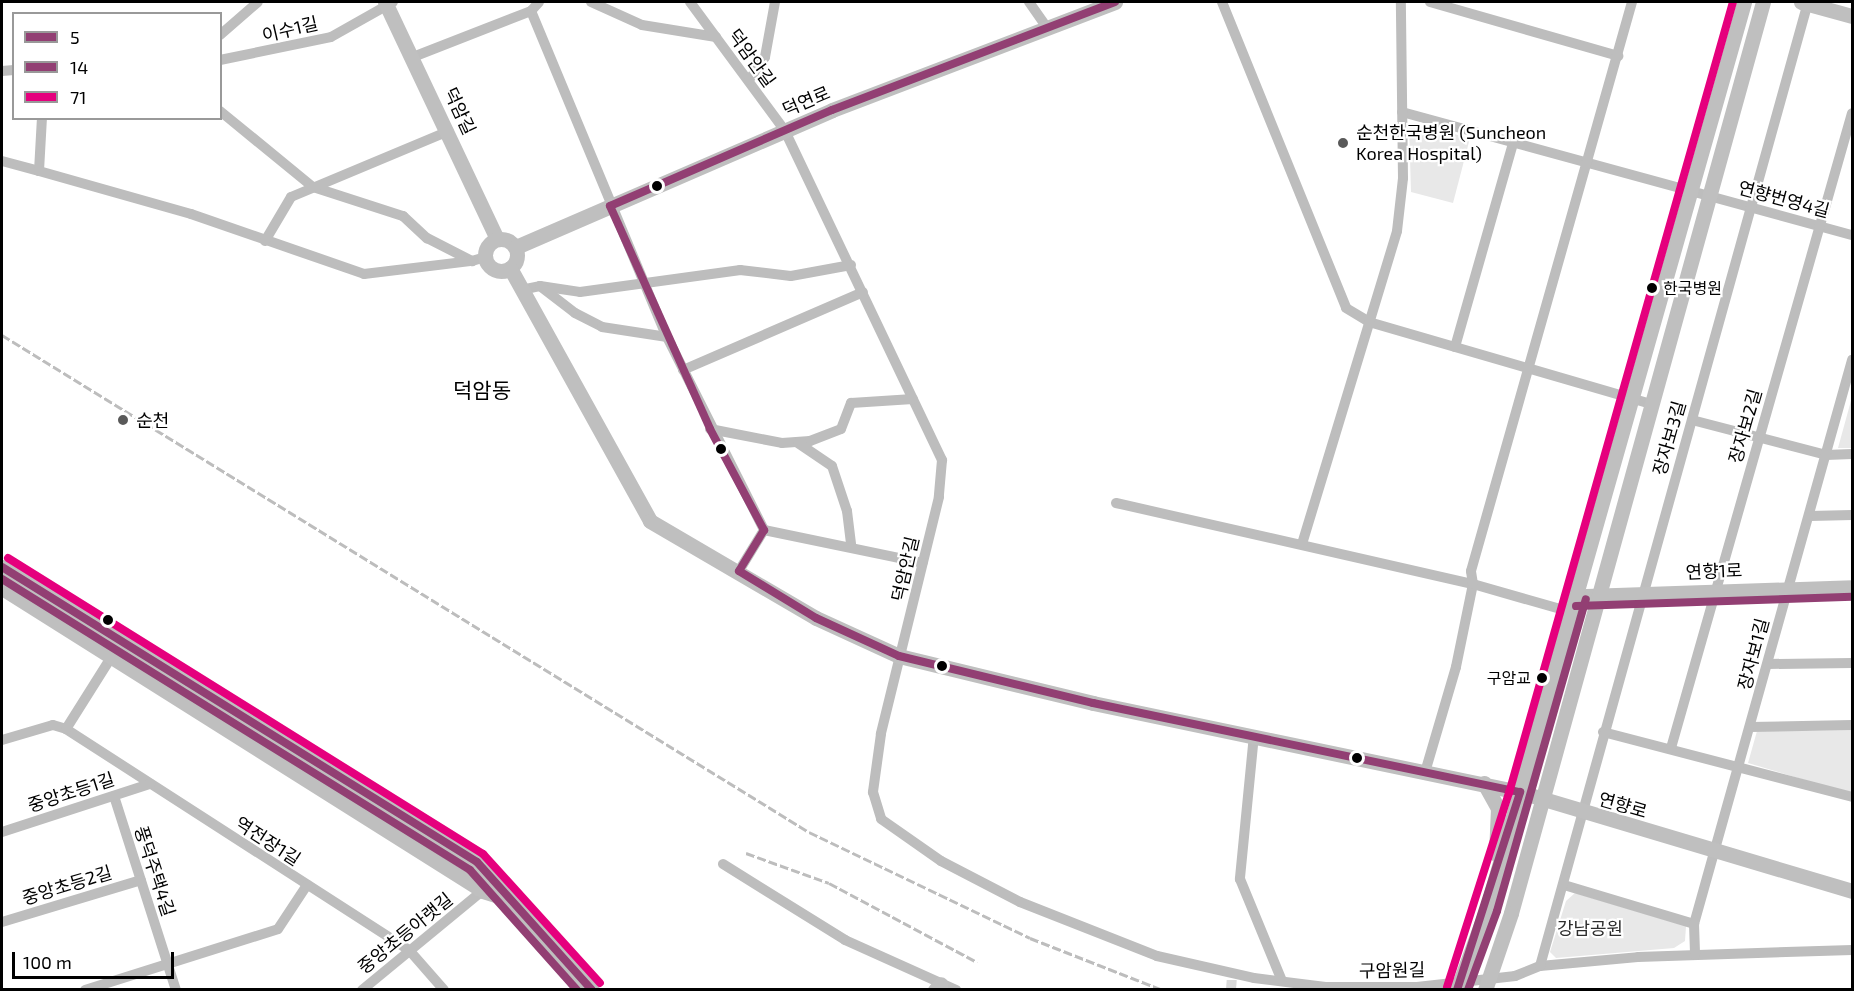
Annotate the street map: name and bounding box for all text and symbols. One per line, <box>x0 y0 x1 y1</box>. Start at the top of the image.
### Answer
legend <box>12 12 222 120</box>
street label: 이수1길 <box>260 12 320 46</box>
street label: 덕암안길 <box>724 25 780 91</box>
text: 5 <box>70 26 80 48</box>
text: 14 <box>70 56 88 78</box>
street label: 덕연로 <box>779 81 833 121</box>
street label: 덕암길 <box>440 84 480 138</box>
text: 71 <box>70 86 86 108</box>
place label: 순천한국병원 (Suncheon Korea Hospital) <box>1356 122 1546 164</box>
marker: 순천한국병원 (Suncheon Korea Hospital) <box>1334 134 1352 152</box>
street label: 연향번영4길 <box>1736 176 1832 222</box>
unlabelled marker <box>651 180 663 192</box>
place label: 한국병원 <box>1663 278 1722 298</box>
marker: 한국병원 <box>1646 282 1658 294</box>
district label: 덕암동 <box>453 377 511 403</box>
street label: 장자보2길 <box>1724 386 1766 466</box>
street label: 장자보3길 <box>1648 398 1690 478</box>
place label: 순천 <box>136 409 169 431</box>
marker: 순천 <box>114 411 132 429</box>
unlabelled marker <box>715 443 727 455</box>
street label: 덕암안길 <box>887 534 923 604</box>
street label: 연향1로 <box>1685 559 1743 583</box>
unlabelled marker <box>102 614 114 626</box>
street label: 장자보1길 <box>1733 616 1773 692</box>
unlabelled marker <box>936 660 948 672</box>
place label: 구암교 <box>1487 668 1531 688</box>
marker: 구암교 <box>1536 672 1548 684</box>
unlabelled marker <box>1351 752 1363 764</box>
street label: 중앙초등1길 <box>25 768 117 816</box>
street label: 연향로 <box>1596 788 1650 822</box>
street label: 역전장1길 <box>231 812 305 870</box>
street label: 풍덕주택4길 <box>130 823 180 919</box>
street label: 중앙초등2길 <box>19 861 115 909</box>
street label: 중앙초등아랫길 <box>353 888 457 978</box>
park label: 강남공원 <box>1557 917 1623 939</box>
scale bar <box>15 940 177 978</box>
text: 100 m <box>23 951 72 973</box>
street label: 구암원길 <box>1359 959 1425 981</box>

